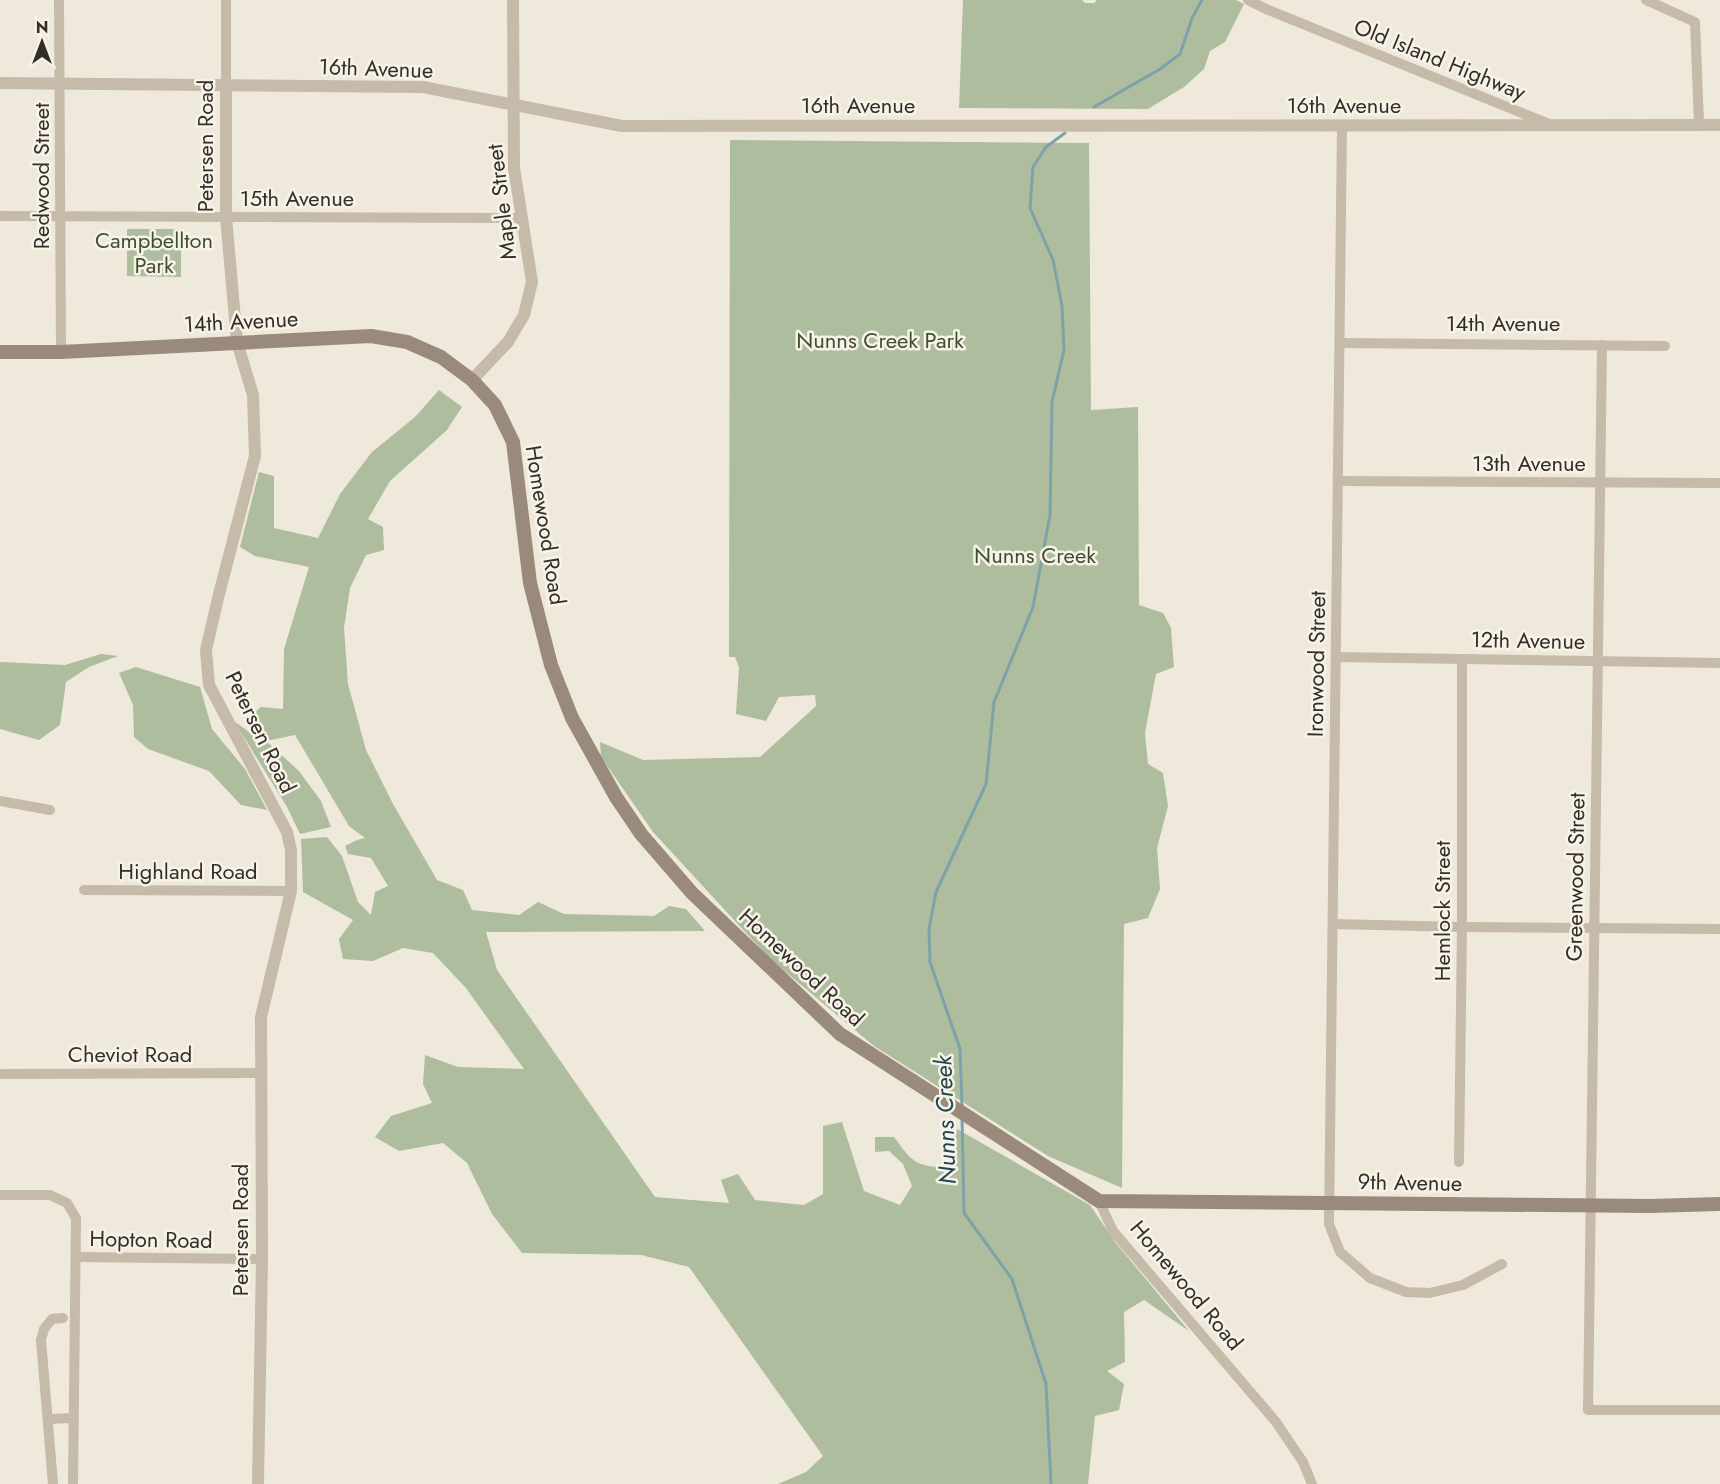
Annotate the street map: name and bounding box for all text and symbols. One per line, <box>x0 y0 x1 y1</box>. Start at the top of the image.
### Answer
street label: Old Island Highway <box>1349 10 1531 108</box>
north arrow <box>12 12 72 72</box>
text: N <box>36 16 48 39</box>
street label: 16th Avenue <box>318 50 434 86</box>
street label: Petersen Road <box>189 80 221 212</box>
street label: 16th Avenue <box>801 89 915 121</box>
street label: 16th Avenue <box>1287 89 1401 121</box>
street label: Redwood Street <box>25 102 57 249</box>
street label: Maple Street <box>478 142 524 262</box>
street label: 15th Avenue <box>240 182 354 214</box>
park label: Campbellton Park <box>95 224 213 281</box>
street label: 14th Avenue <box>183 302 299 340</box>
street label: 14th Avenue <box>1446 307 1560 339</box>
park label: Nunns Creek Park <box>796 324 964 356</box>
street label: Homewood Road <box>518 443 574 607</box>
street label: 13th Avenue <box>1472 447 1586 479</box>
park label: Nunns Creek <box>974 539 1096 571</box>
street label: Ironwood Street <box>1299 590 1333 737</box>
street label: 12th Avenue <box>1471 623 1585 657</box>
street label: Petersen Road <box>218 665 304 799</box>
street label: Greenwood Street <box>1558 792 1592 962</box>
street label: Hemlock Street <box>1426 840 1458 981</box>
street label: Highland Road <box>118 855 258 887</box>
street label: Homewood Road <box>732 900 872 1034</box>
street label: Cheviot Road <box>68 1038 192 1070</box>
water label: Nunns Creek <box>925 1053 965 1185</box>
street label: Petersen Road <box>224 1164 256 1296</box>
street label: 9th Avenue <box>1357 1165 1463 1199</box>
street label: Homewood Road <box>1123 1213 1251 1357</box>
street label: Hopton Road <box>89 1222 213 1256</box>

